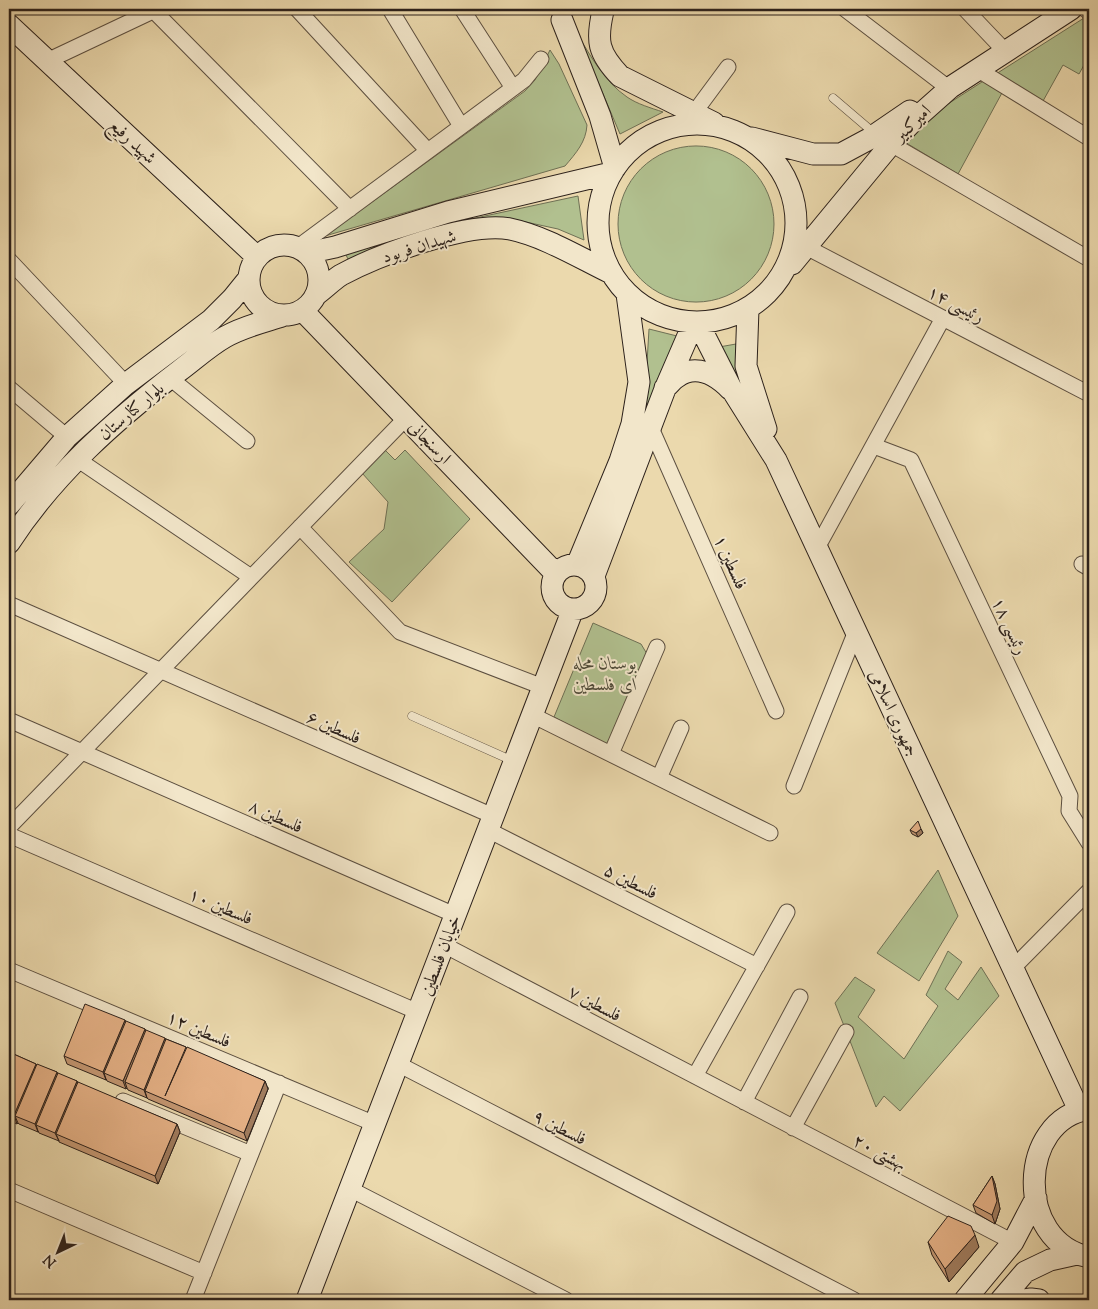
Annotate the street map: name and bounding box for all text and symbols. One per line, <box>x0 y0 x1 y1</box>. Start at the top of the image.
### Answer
street label: امیرکبیر <box>887 100 938 151</box>
street label: شهید رفیع <box>101 114 161 172</box>
street label: شهيدان فربود <box>379 224 460 271</box>
street label: رئیسی ۱۴ <box>922 280 988 331</box>
street label: بلوار کنارستان <box>94 377 171 448</box>
street label: ارسنجانی <box>401 415 456 471</box>
street label: فلسطین ۱ <box>706 531 753 594</box>
street label: رئیسی ۱۸ <box>984 594 1033 660</box>
park label: بوستان محله ای فلسطین <box>573 652 638 699</box>
street label: جمهوری اسلامی <box>861 666 924 762</box>
street label: فلسطین ۶ <box>302 705 365 752</box>
street label: فلسطین ۸ <box>244 794 307 841</box>
street label: فلسطین ۵ <box>599 858 661 907</box>
street label: فلسطین ۱۰ <box>184 883 256 933</box>
street label: خیابان فلسطین <box>415 912 469 1000</box>
street label: فلسطین ۷ <box>563 980 625 1030</box>
street label: فلسطین ۱۲ <box>162 1006 234 1056</box>
street label: فلسطین ۹ <box>528 1104 590 1153</box>
street label: بهشتی ۲۰ <box>847 1129 911 1179</box>
north arrow <box>32 1226 82 1276</box>
text: N <box>40 1249 61 1271</box>

